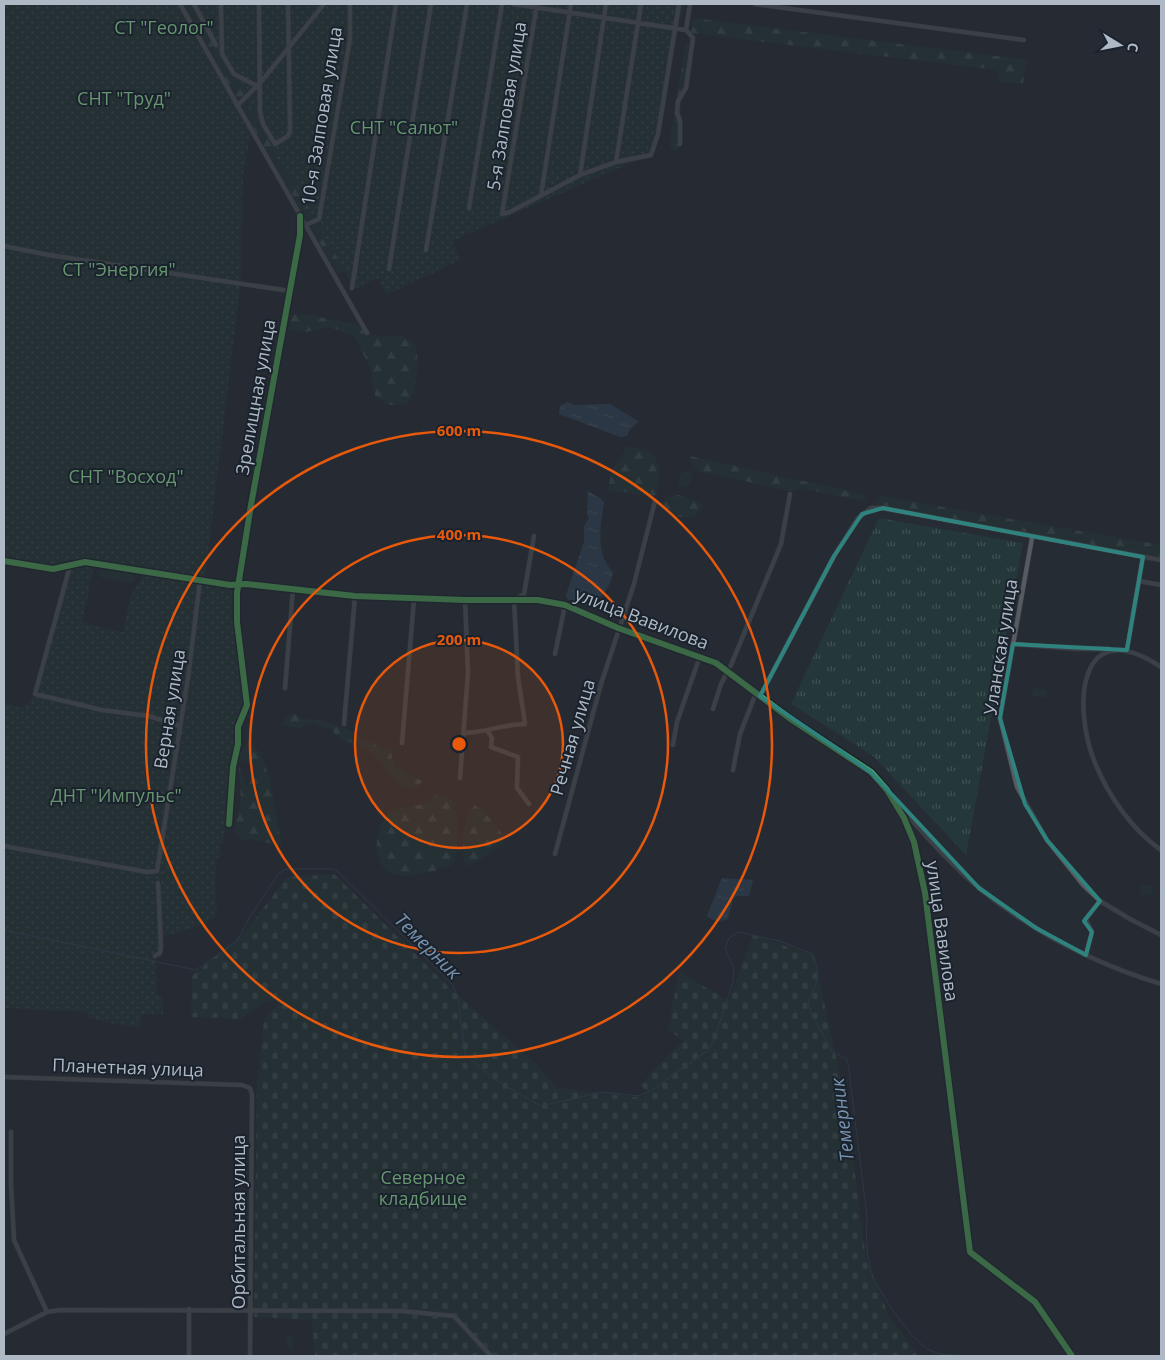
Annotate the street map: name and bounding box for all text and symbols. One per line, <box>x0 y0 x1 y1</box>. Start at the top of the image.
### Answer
park label: СТ "Геолог" <box>114 15 214 39</box>
street label: 5-я Залповая улица <box>481 20 531 192</box>
north arrow <box>1095 20 1145 70</box>
street label: 10-я Залповая улица <box>295 25 347 207</box>
text: С <box>1123 41 1143 53</box>
park label: СНТ "Труд" <box>77 86 171 110</box>
park label: СНТ "Салют" <box>350 115 458 139</box>
park label: СТ "Энергия" <box>62 257 176 281</box>
street label: Зрелищная улица <box>229 317 281 477</box>
text: 600 m <box>437 420 481 440</box>
park label: СНТ "Восход" <box>68 464 184 488</box>
text: 400 m <box>437 524 481 544</box>
street label: Уланская улица <box>977 577 1023 717</box>
street label: улица Вавилова <box>572 581 712 655</box>
text: 200 m <box>437 629 481 649</box>
street label: Верная улица <box>148 647 190 771</box>
street label: Речная улица <box>544 676 600 798</box>
centre of rings <box>450 735 468 753</box>
park label: ДНТ "Импульс" <box>50 783 182 807</box>
street label: улица Вавилова <box>921 859 965 1003</box>
water label: Темерник <box>389 907 468 986</box>
street label: Планетная улица <box>52 1052 204 1082</box>
water label: Темерник <box>824 1076 860 1163</box>
street label: Орбитальная улица <box>226 1135 250 1309</box>
park label: Северное кладбище <box>379 1165 467 1210</box>

